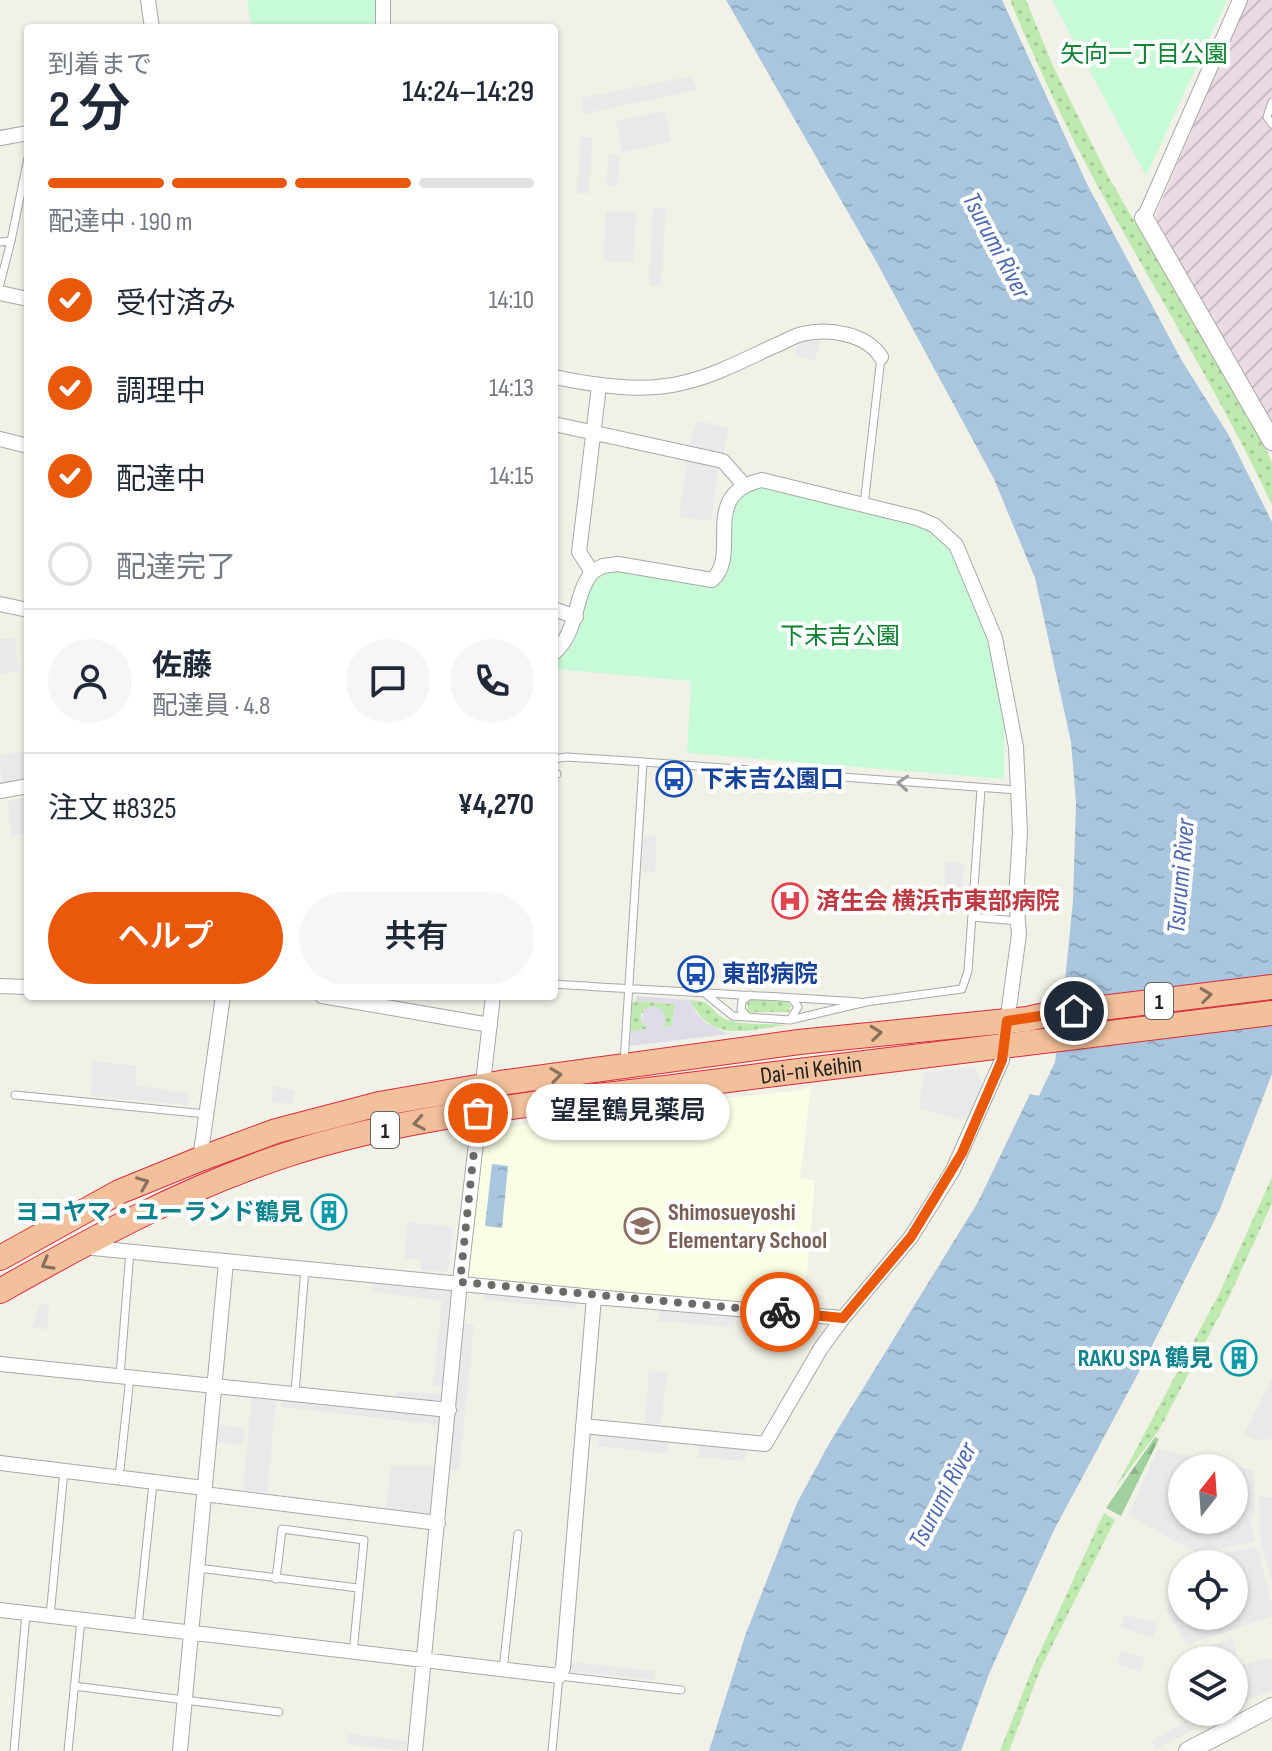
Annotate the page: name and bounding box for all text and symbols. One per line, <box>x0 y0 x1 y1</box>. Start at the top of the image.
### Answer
park label: 矢向一丁目公園 <box>1060 40 1228 69</box>
text: 到着まで <box>48 50 152 81</box>
text: 14:24–14:29 <box>402 74 534 110</box>
text: 2 分 <box>48 79 130 142</box>
water label: Tsurumi River <box>955 188 1037 305</box>
text: 配達中 · 190 m <box>48 207 192 238</box>
icon: check <box>48 278 92 322</box>
text: 14:10 <box>488 285 534 316</box>
text: 受付済み <box>116 286 236 322</box>
icon: check <box>48 366 92 410</box>
text: 14:13 <box>489 373 534 404</box>
text: 調理中 <box>116 374 206 410</box>
icon: check <box>48 454 92 498</box>
text: 14:15 <box>490 461 534 492</box>
text: 配達中 <box>116 462 206 498</box>
text: 配達完了 <box>116 550 236 586</box>
park label: 下末吉公園 <box>780 622 900 651</box>
button: person <box>48 639 132 723</box>
button: chat <box>346 639 430 723</box>
button: phone <box>450 639 534 723</box>
text: 佐藤 <box>152 648 212 684</box>
text: 配達員 · 4.8 <box>152 691 270 722</box>
bus stop icon: 下末吉公園口 <box>655 760 693 798</box>
place label: 下末吉公園口 <box>700 765 844 794</box>
one-way arrow <box>896 775 909 792</box>
text: ¥4,270 <box>458 787 534 823</box>
text: 注文 #8325 <box>48 791 177 827</box>
water label: Tsurumi River <box>1161 816 1202 935</box>
hospital icon: 済生会 横浜市東部病院 <box>771 882 809 920</box>
place label: 済生会 横浜市東部病院 <box>816 887 1060 916</box>
button: ヘルプ <box>48 892 283 984</box>
button: 共有 <box>299 892 534 984</box>
bus stop icon: 東部病院 <box>677 955 715 993</box>
place label: 東部病院 <box>722 960 818 989</box>
pin <box>1040 977 1108 1045</box>
road number: 1 <box>1145 983 1173 1019</box>
one-way arrow <box>1199 987 1213 1004</box>
icon: home <box>1052 989 1096 1033</box>
one-way arrow <box>870 1025 883 1042</box>
street label: Dai-ni Keihin <box>759 1049 864 1091</box>
one-way arrow <box>549 1067 562 1084</box>
pin <box>444 1079 512 1147</box>
callout: 望星鶴見薬局 <box>526 1085 730 1141</box>
icon: bag <box>456 1091 500 1135</box>
text: 望星鶴見薬局 <box>550 1096 706 1127</box>
road number: 1 <box>371 1112 399 1148</box>
one-way arrow <box>412 1114 426 1131</box>
one-way arrow <box>135 1176 149 1192</box>
building icon: ヨコヤマ・ユーランド鶴見 <box>310 1193 348 1231</box>
place label: ヨコヤマ・ユーランド鶴見 <box>15 1198 303 1227</box>
place label: Shimosueyoshi Elementary School <box>668 1198 827 1255</box>
school or university icon: Shimosueyoshi Elementary School <box>623 1207 661 1245</box>
one-way arrow <box>41 1255 55 1270</box>
courier <box>740 1272 820 1352</box>
icon: bike <box>758 1290 802 1334</box>
building icon: RAKU SPA 鶴見 <box>1220 1339 1258 1377</box>
place label: RAKU SPA 鶴見 <box>1078 1344 1213 1373</box>
water label: Tsurumi River <box>903 1436 985 1554</box>
north arrow <box>1168 1454 1248 1534</box>
map controls <box>1168 1454 1248 1726</box>
button: locate <box>1168 1550 1248 1630</box>
button: layers <box>1168 1646 1248 1726</box>

